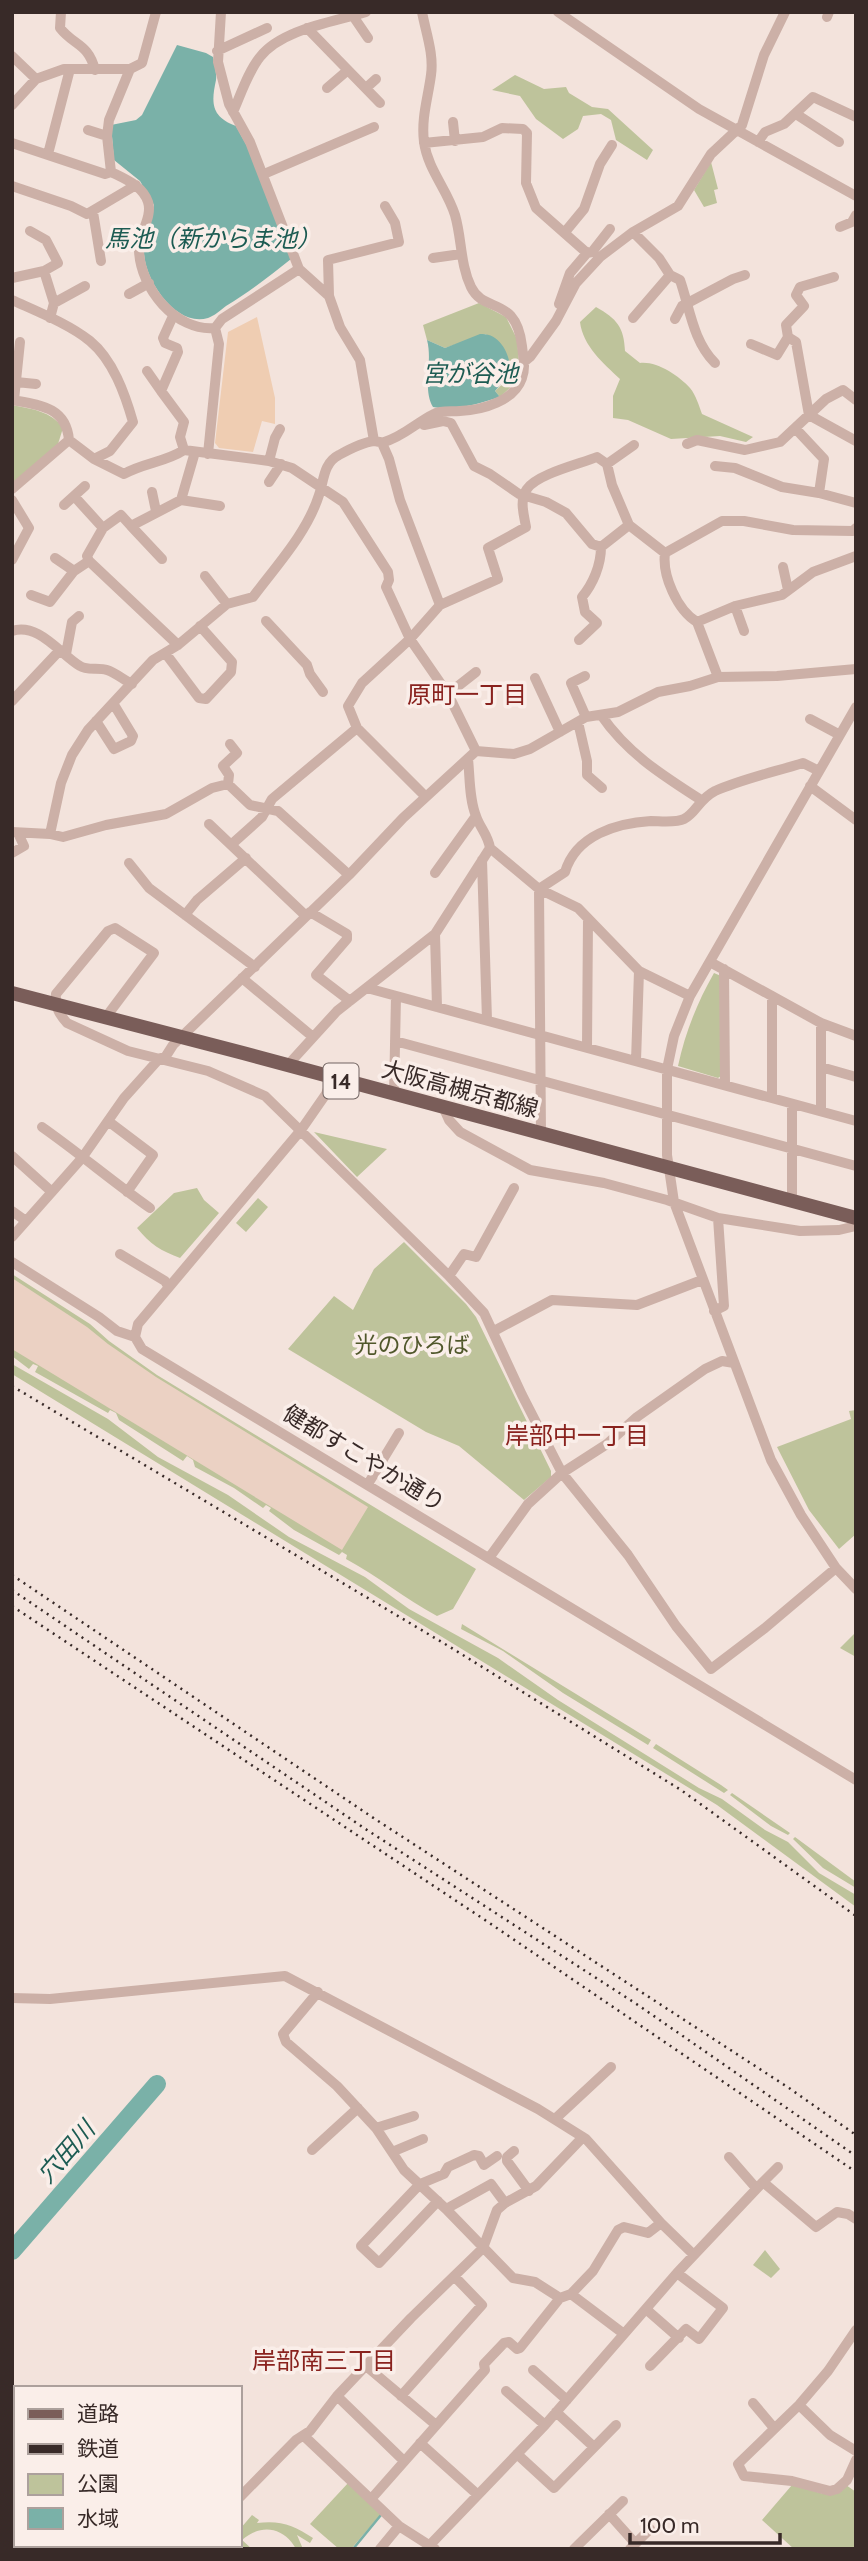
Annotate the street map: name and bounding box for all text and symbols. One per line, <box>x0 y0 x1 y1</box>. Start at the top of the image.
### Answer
water label: 馬池（新からま池） <box>105 224 321 253</box>
water label: 宮が谷池 <box>422 359 520 388</box>
district label: 原町一丁目 <box>407 680 527 709</box>
street label: 大阪高槻京都線 <box>379 1055 541 1123</box>
road number: 14 <box>324 1064 358 1098</box>
park label: 光のひろば <box>355 1331 470 1359</box>
street label: 健都すこやか通り <box>278 1399 450 1517</box>
district label: 岸部中一丁目 <box>505 1421 649 1450</box>
water label: 穴田川 <box>31 2113 103 2189</box>
district label: 岸部南三丁目 <box>252 2346 396 2375</box>
legend <box>14 2386 242 2547</box>
text: 道路 <box>77 2401 119 2426</box>
text: 鉄道 <box>77 2436 119 2461</box>
text: 公園 <box>77 2471 119 2496</box>
scale bar <box>630 2502 780 2546</box>
text: 水域 <box>77 2506 119 2531</box>
text: 100 m <box>640 2513 699 2538</box>

